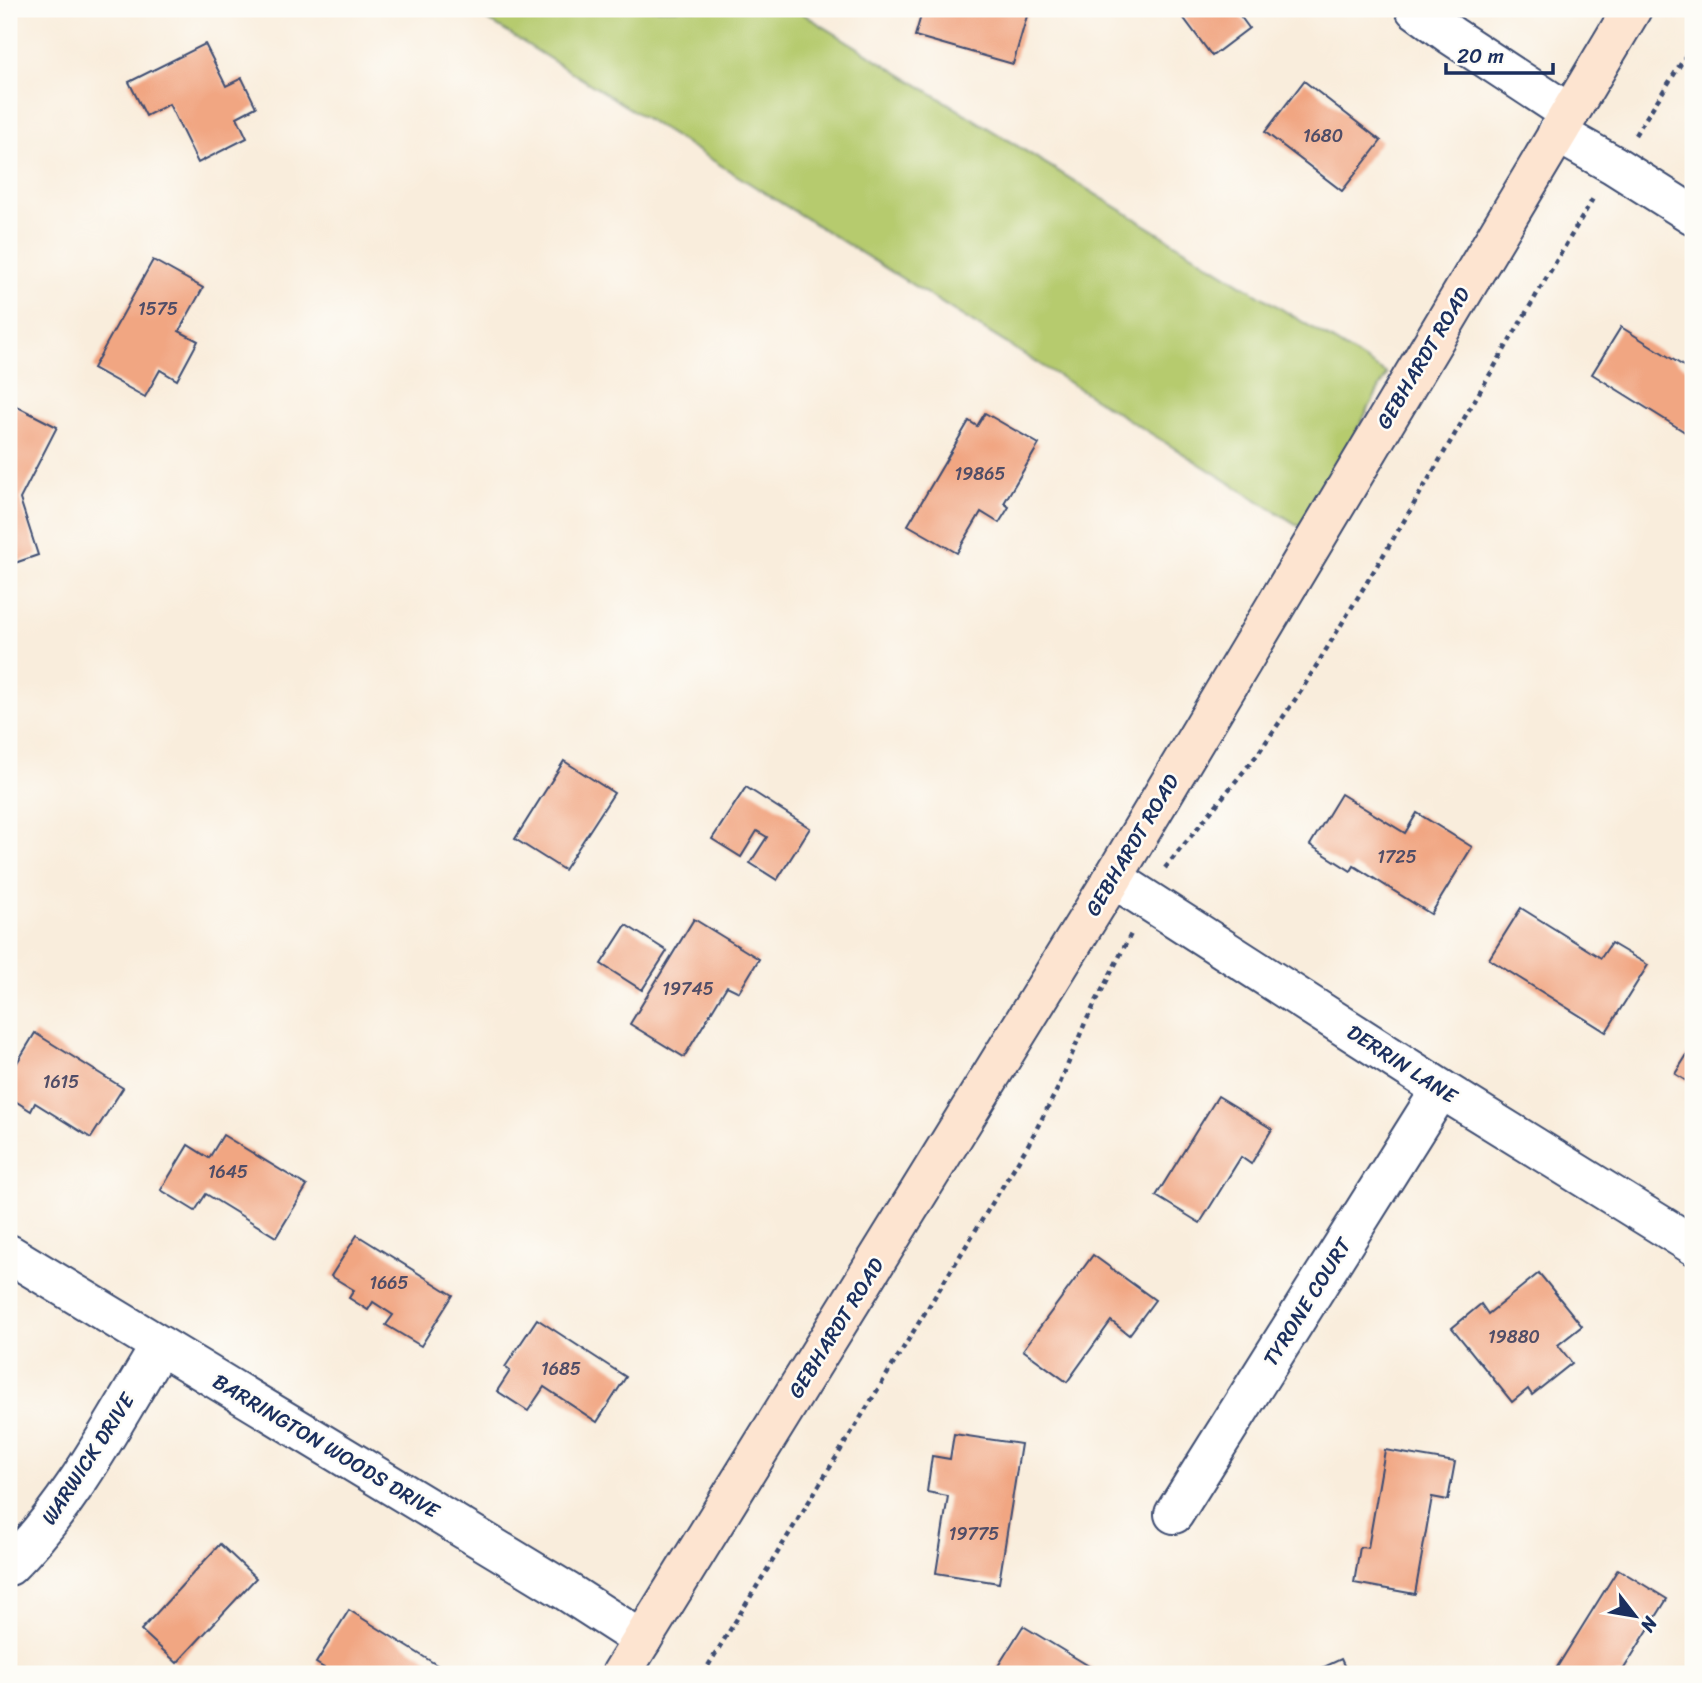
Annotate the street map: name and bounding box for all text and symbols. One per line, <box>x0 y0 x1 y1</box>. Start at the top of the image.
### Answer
scale bar <box>1446 32 1553 76</box>
text: 20 m <box>1457 37 1504 75</box>
house number: 1680 <box>1303 120 1343 152</box>
street label: GEBHARDT ROAD <box>1365 279 1481 437</box>
house number: 1575 <box>138 293 178 325</box>
house number: 19865 <box>955 458 1005 490</box>
street label: GEBHARDT ROAD <box>1074 766 1190 924</box>
house number: 1725 <box>1377 841 1417 873</box>
house number: 19745 <box>662 973 714 1005</box>
street label: DERRIN LANE <box>1339 1014 1466 1115</box>
house number: 1615 <box>43 1066 79 1098</box>
house number: 1645 <box>208 1156 248 1188</box>
street label: TYRONE COURT <box>1252 1229 1362 1374</box>
street label: GEBHARDT ROAD <box>777 1249 895 1406</box>
house number: 1665 <box>369 1267 409 1299</box>
house number: 19880 <box>1488 1321 1540 1353</box>
house number: 1685 <box>541 1353 581 1385</box>
street label: BARRINGTON WOODS DRIVE <box>205 1363 448 1530</box>
street label: WARWICK DRIVE <box>31 1384 146 1533</box>
house number: 19775 <box>949 1518 999 1550</box>
north arrow <box>1600 1582 1670 1652</box>
text: N <box>1631 1609 1667 1639</box>

